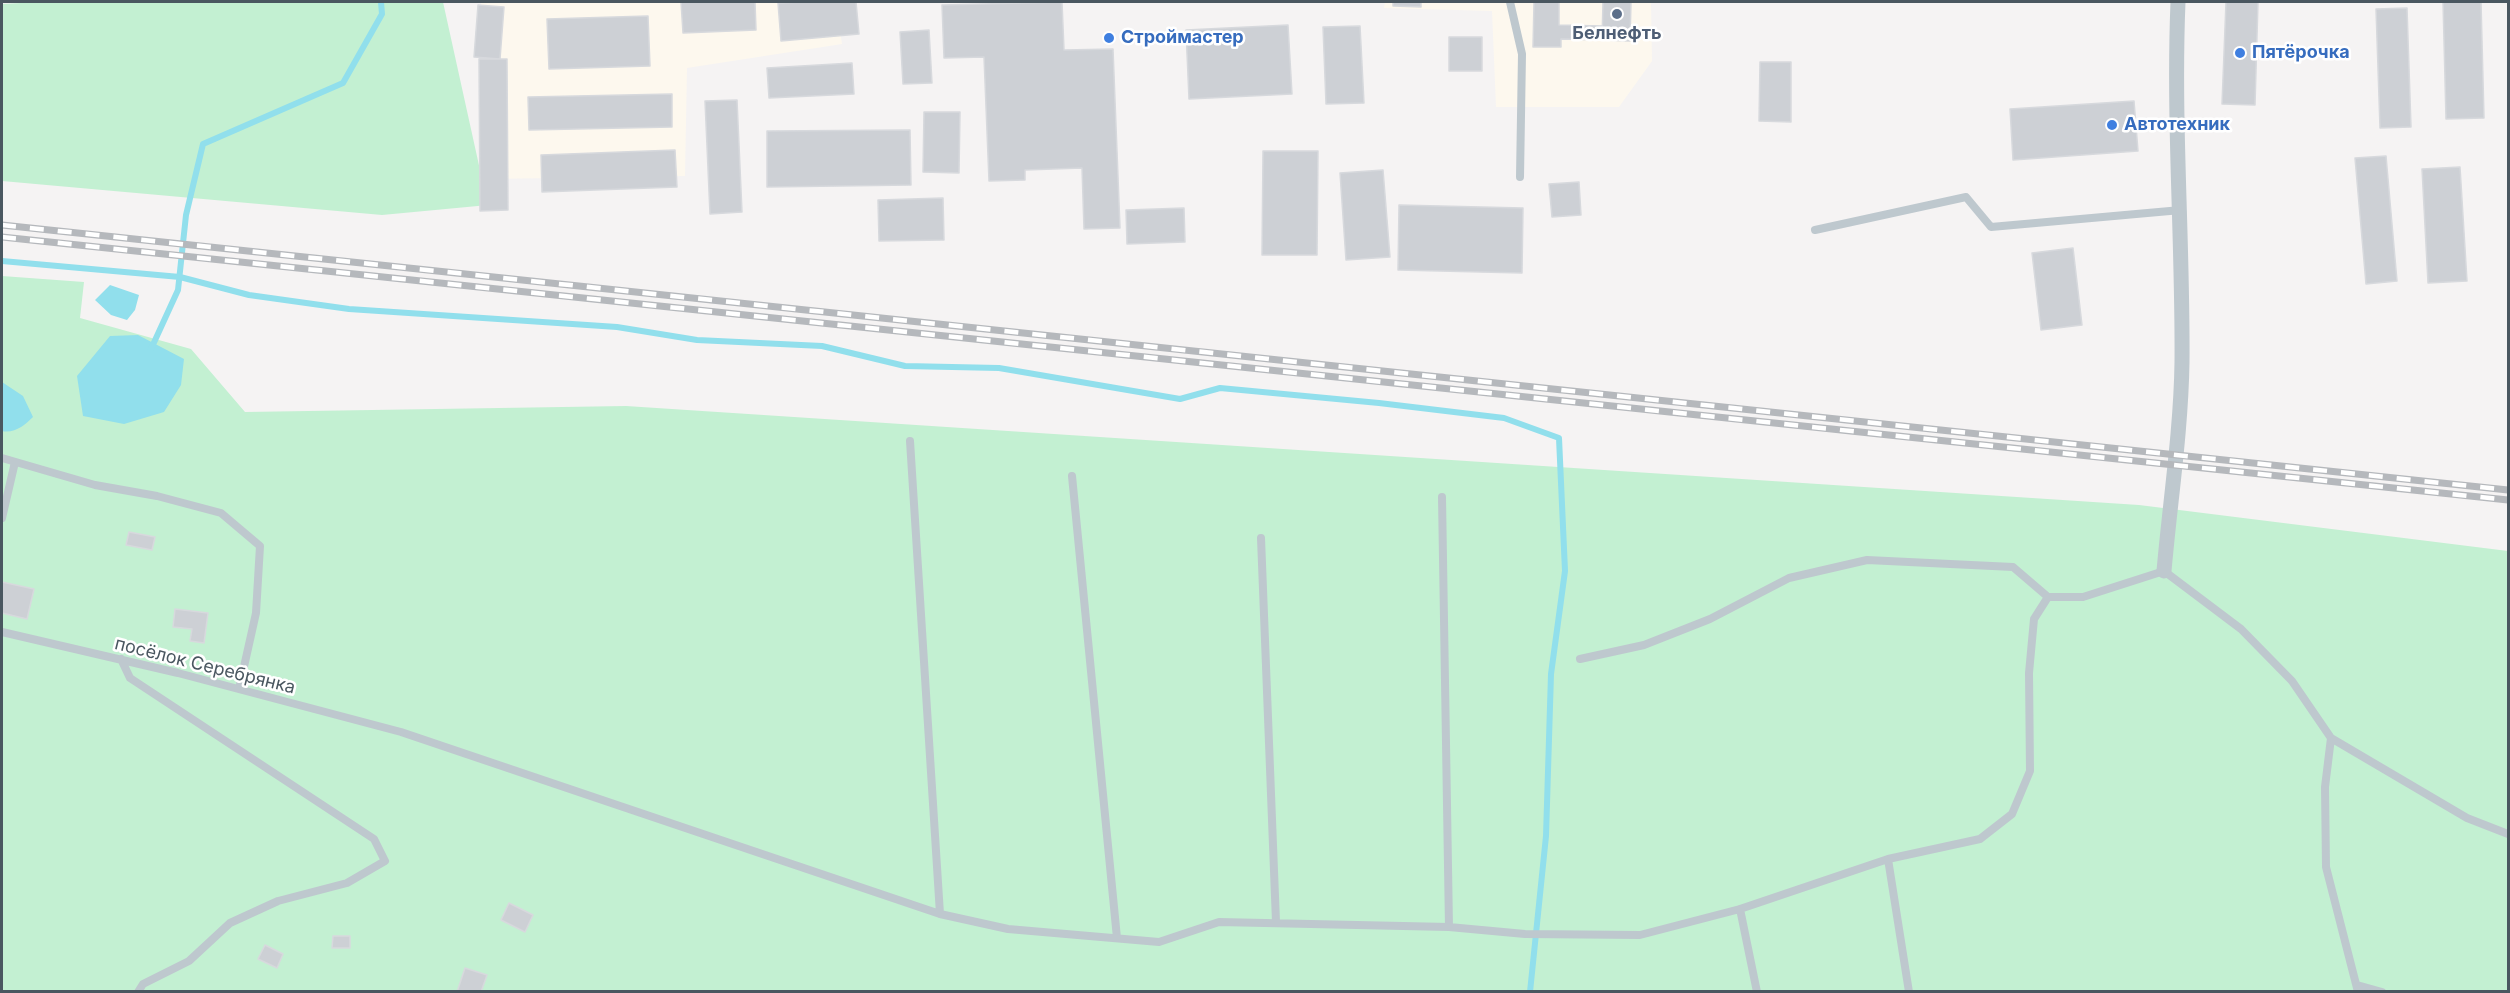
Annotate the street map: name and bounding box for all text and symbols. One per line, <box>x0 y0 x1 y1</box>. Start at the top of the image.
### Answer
marker: Белнефть <box>1610 7 1624 21</box>
place label: Белнефть <box>1572 23 1662 45</box>
place label: Строймастер <box>1121 27 1244 49</box>
marker: Строймастер <box>1102 31 1116 45</box>
place label: Пятёрочка <box>2252 42 2350 64</box>
marker: Пятёрочка <box>2233 46 2247 60</box>
place label: Автотехник <box>2124 114 2230 136</box>
marker: Автотехник <box>2105 118 2119 132</box>
street label: посёлок Серебрянка <box>112 633 298 699</box>

